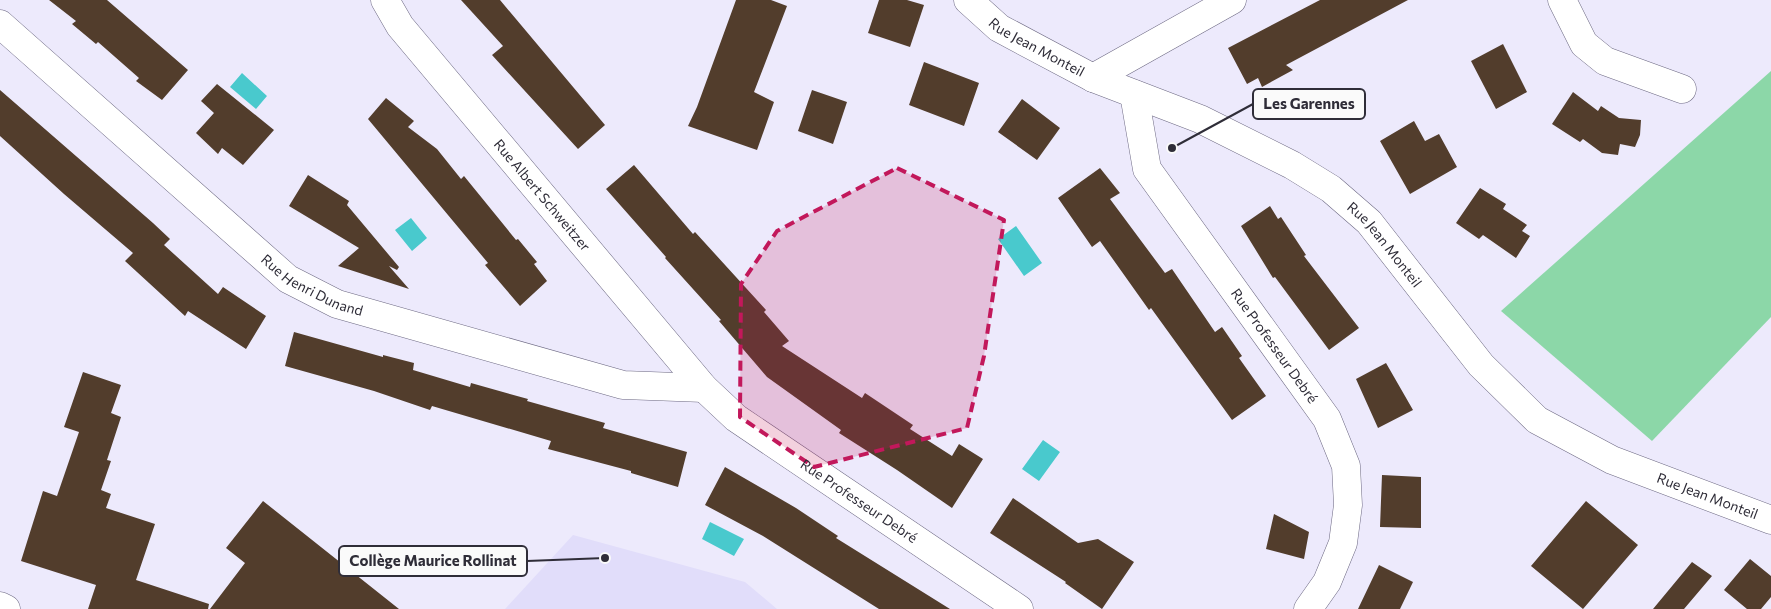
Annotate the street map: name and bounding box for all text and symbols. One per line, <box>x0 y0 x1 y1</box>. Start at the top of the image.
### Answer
street label: Rue Jean Monteil <box>985 14 1088 80</box>
callout: Les Garennes <box>1253 89 1365 119</box>
text: Les Garennes <box>1263 94 1355 112</box>
street label: Rue Albert Schweitzer <box>491 136 595 255</box>
street label: Rue Jean Monteil <box>1344 198 1426 290</box>
street label: Rue Henri Dunand <box>258 250 365 319</box>
street label: Rue Professeur Debré <box>1228 285 1322 406</box>
street label: Rue Professeur Debré <box>798 455 921 546</box>
street label: Rue Jean Monteil <box>1655 469 1761 522</box>
callout: Collège Maurice Rollinat <box>339 546 527 576</box>
text: Collège Maurice Rollinat <box>349 551 517 569</box>

